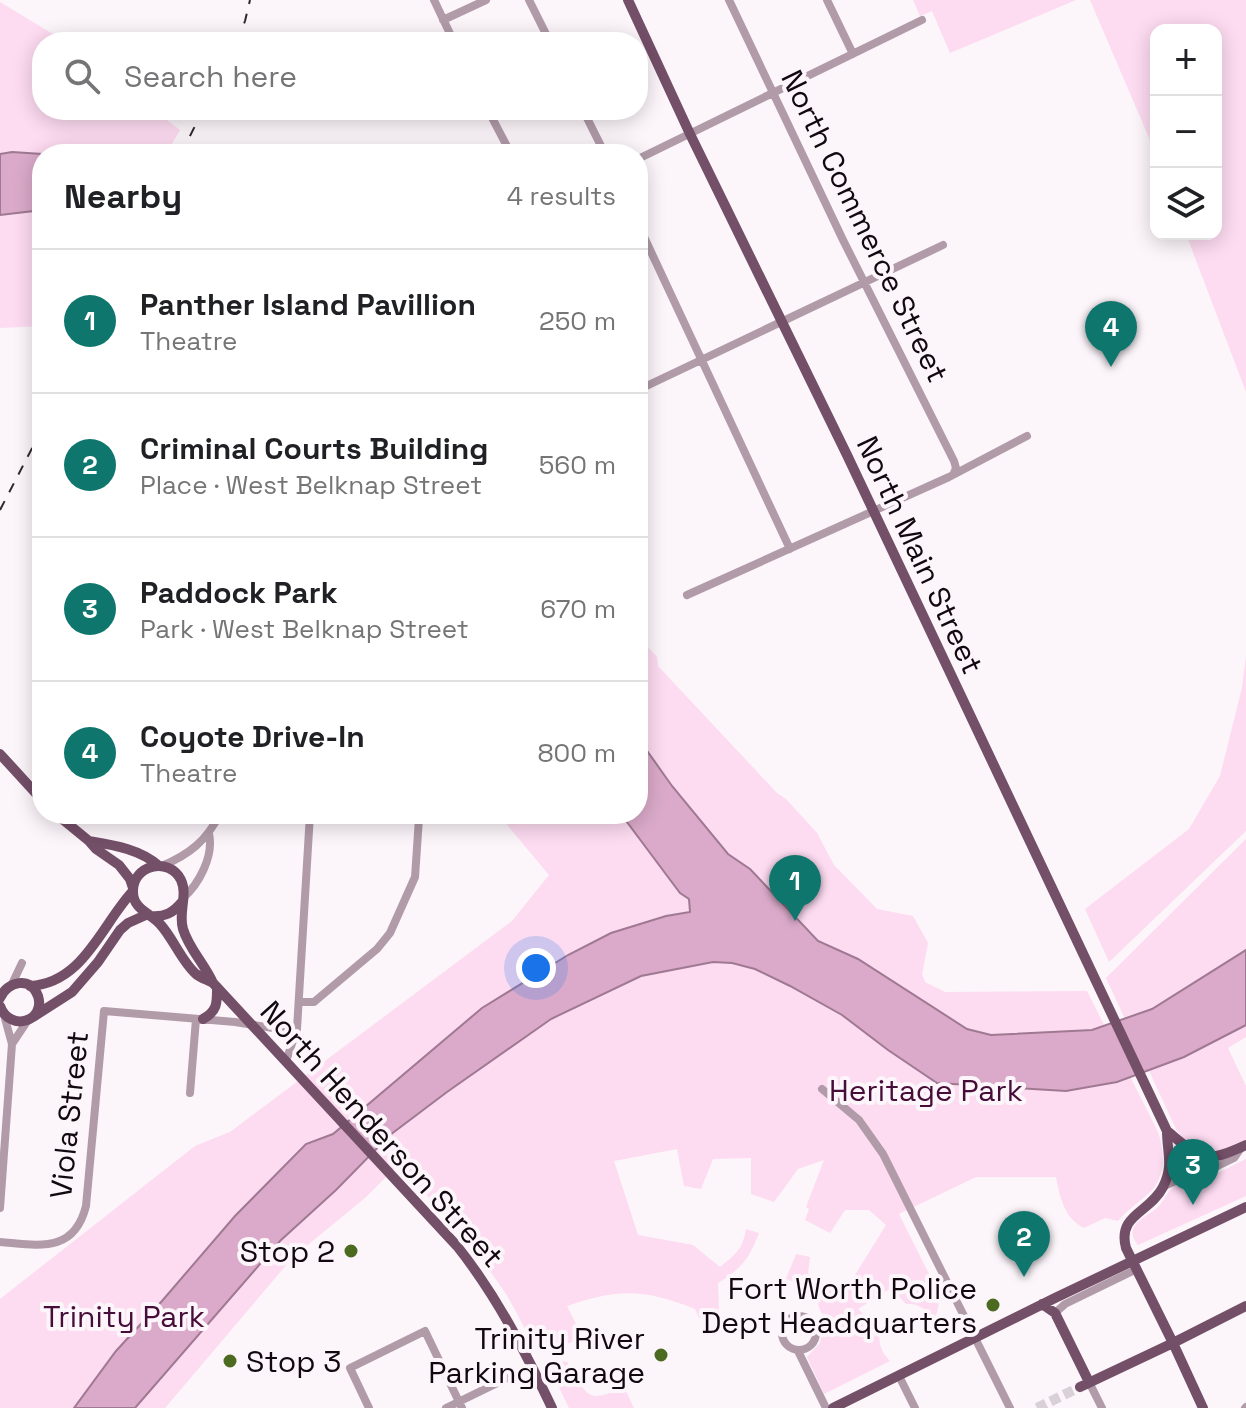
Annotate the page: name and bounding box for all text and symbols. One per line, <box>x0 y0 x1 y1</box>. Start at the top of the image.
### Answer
map controls <box>1150 24 1222 240</box>
button: + <box>1150 24 1222 96</box>
search box <box>32 32 648 120</box>
icon: search <box>60 54 104 98</box>
text: Search here <box>124 57 297 96</box>
street label: North Commerce Street <box>772 63 958 389</box>
button: − <box>1150 96 1222 168</box>
button: layers <box>1150 168 1222 240</box>
text: Nearby <box>64 175 182 218</box>
text: 4 results <box>507 179 616 213</box>
text: Panther Island Pavillion <box>140 285 476 324</box>
pin: 4 <box>1085 301 1137 367</box>
text: 1 <box>84 304 96 338</box>
text: 250 m <box>539 304 616 338</box>
text: Theatre <box>140 324 237 358</box>
text: Criminal Courts Building <box>140 429 488 468</box>
street label: North Main Street <box>848 430 992 680</box>
text: 2 <box>82 448 98 482</box>
text: 560 m <box>539 448 616 482</box>
text: Place · West Belknap Street <box>140 468 482 502</box>
text: Paddock Park <box>140 573 338 612</box>
text: 3 <box>82 592 98 626</box>
text: 670 m <box>540 592 616 626</box>
text: Park · West Belknap Street <box>140 612 469 646</box>
text: Coyote Drive-In <box>140 717 365 756</box>
text: 4 <box>82 736 98 770</box>
text: 800 m <box>537 736 616 770</box>
text: Theatre <box>140 756 237 790</box>
pin: 1 <box>769 855 821 921</box>
your location <box>516 948 556 988</box>
street label: North Henderson Street <box>252 992 512 1276</box>
street label: Viola Street <box>41 1029 97 1201</box>
park label: Heritage Park <box>829 1071 1023 1110</box>
pin: 3 <box>1167 1139 1219 1205</box>
pin: 2 <box>998 1211 1050 1277</box>
place label: Stop 2 <box>240 1232 335 1271</box>
marker: Stop 2 <box>342 1242 360 1260</box>
place label: Fort Worth Police Dept Headquarters <box>701 1269 977 1342</box>
marker: Fort Worth Police Dept Headquarters <box>984 1296 1002 1314</box>
park label: Trinity Park <box>43 1297 205 1336</box>
place label: Trinity River Parking Garage <box>428 1319 645 1392</box>
place label: Stop 3 <box>246 1342 341 1381</box>
marker: Trinity River Parking Garage <box>652 1346 670 1364</box>
marker: Stop 3 <box>221 1352 239 1370</box>

